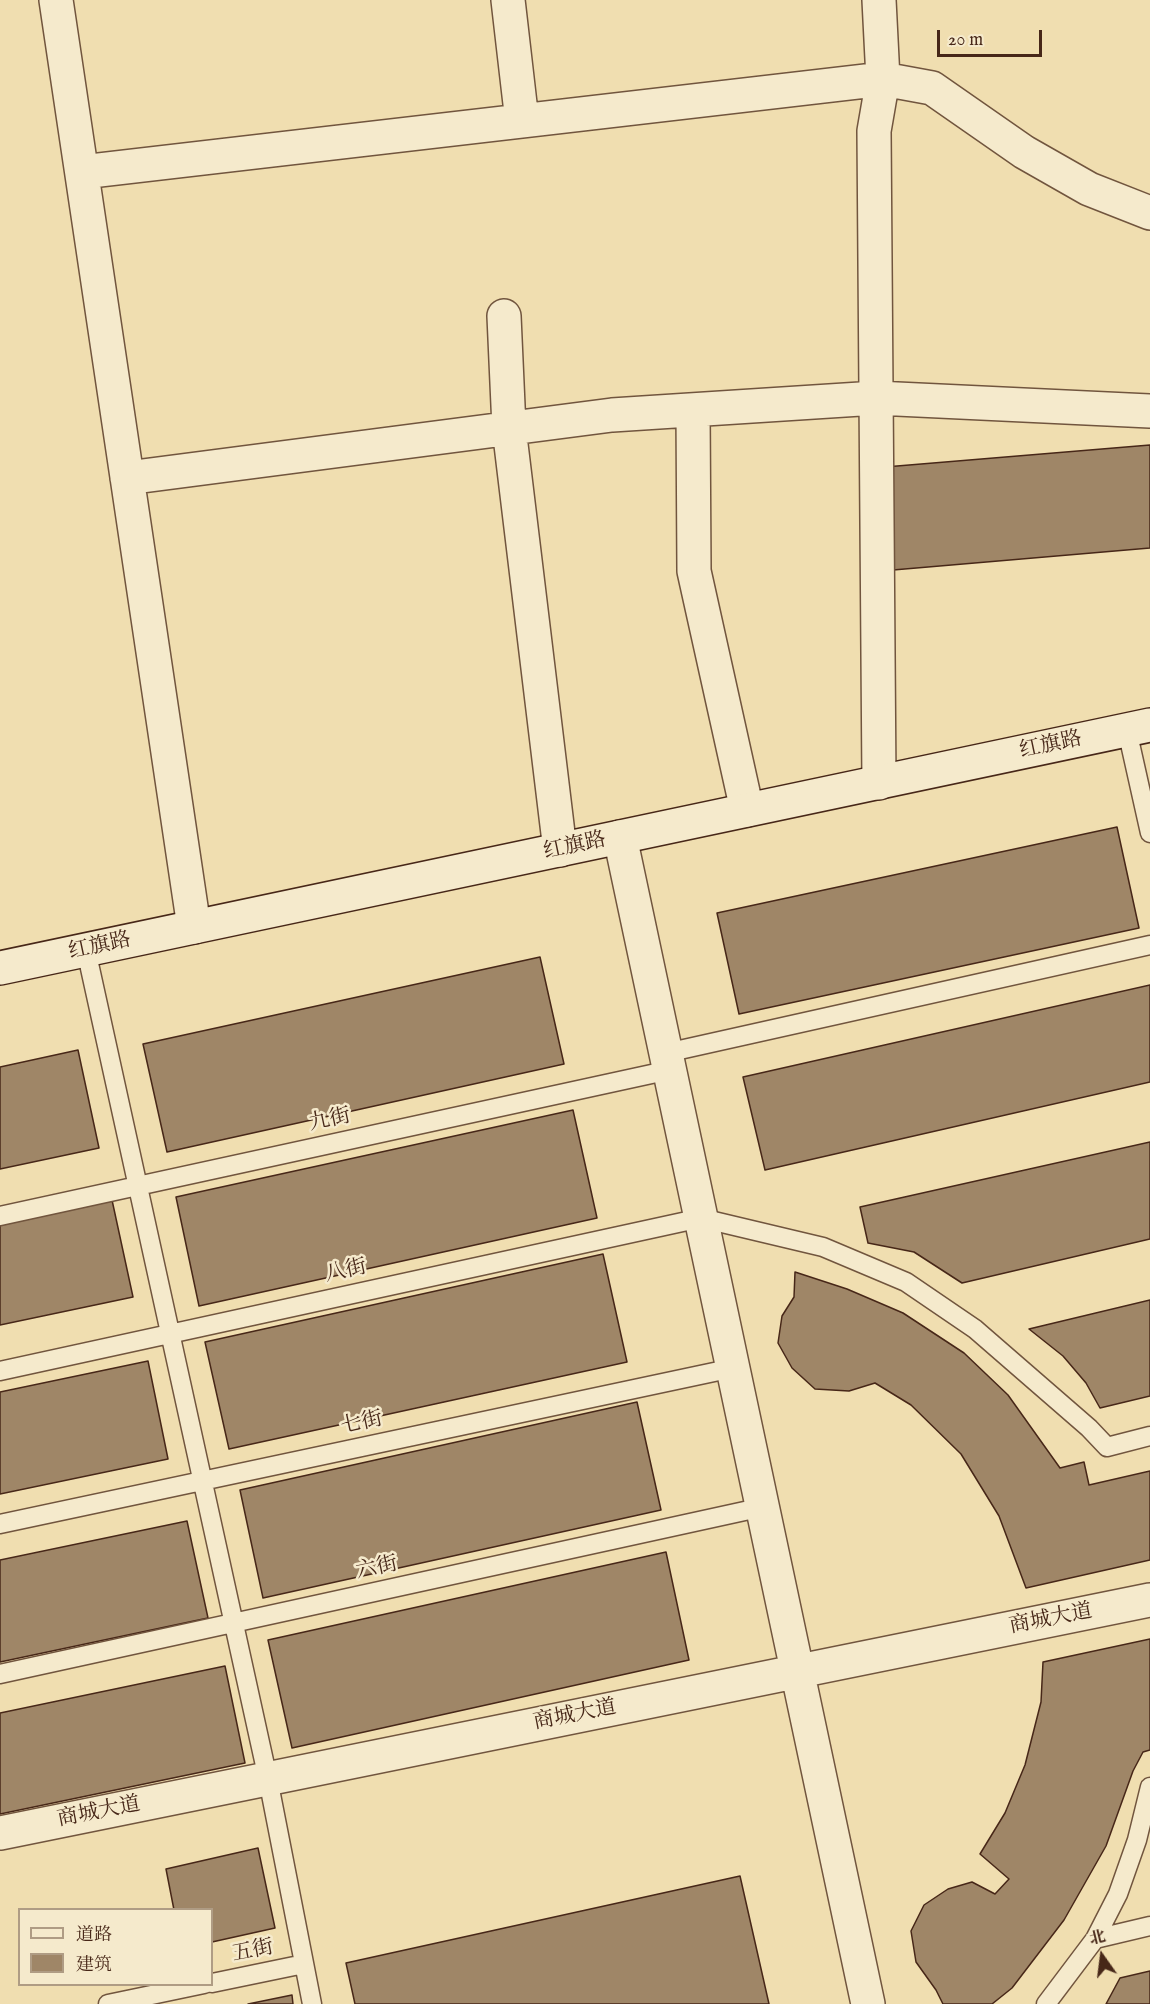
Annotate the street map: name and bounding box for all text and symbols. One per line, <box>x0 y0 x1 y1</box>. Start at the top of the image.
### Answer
scale bar <box>940 18 1045 56</box>
text: 20 m <box>948 29 983 52</box>
street label: 红旗路 <box>1018 727 1084 765</box>
street label: 红旗路 <box>542 828 608 866</box>
street label: 红旗路 <box>67 928 133 966</box>
street label: 九街 <box>307 1104 353 1138</box>
street label: 八街 <box>323 1255 369 1289</box>
street label: 七街 <box>339 1407 385 1441</box>
street label: 六街 <box>354 1552 400 1586</box>
street label: 商城大道 <box>1007 1600 1095 1640</box>
street label: 商城大道 <box>531 1696 619 1736</box>
street label: 商城大道 <box>55 1793 143 1833</box>
legend <box>18 1908 213 1986</box>
text: 道路 <box>76 1924 112 1947</box>
north arrow <box>1072 1926 1132 1986</box>
text: 北 <box>1087 1927 1108 1950</box>
street label: 五街 <box>230 1936 276 1968</box>
text: 建筑 <box>76 1954 112 1977</box>

